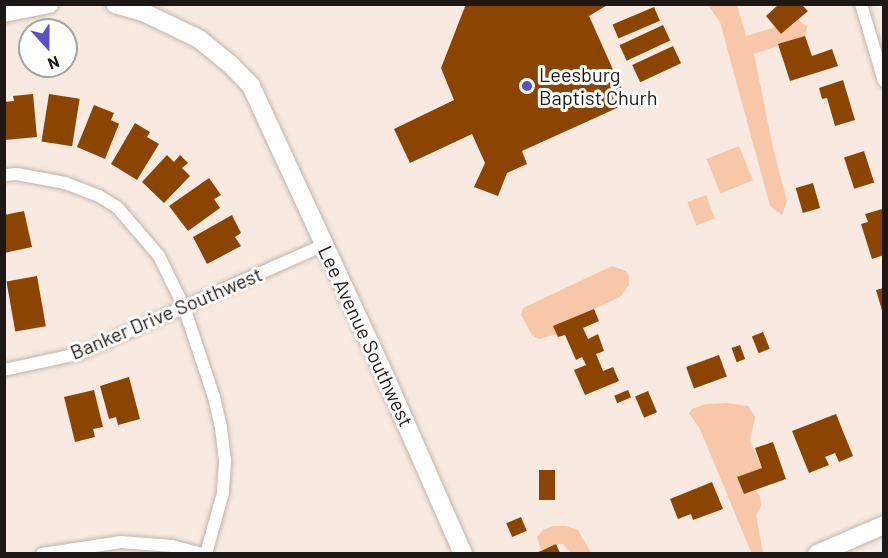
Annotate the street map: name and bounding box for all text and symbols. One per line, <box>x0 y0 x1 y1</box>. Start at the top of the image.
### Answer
north arrow <box>18 18 78 78</box>
text: N <box>46 53 62 74</box>
place label: Leesburg Baptist Churh <box>539 62 658 109</box>
marker: Leesburg Baptist Churh <box>520 79 534 93</box>
street label: Lee Avenue Southwest <box>314 242 418 430</box>
street label: Banker Drive Southwest <box>66 262 266 364</box>

